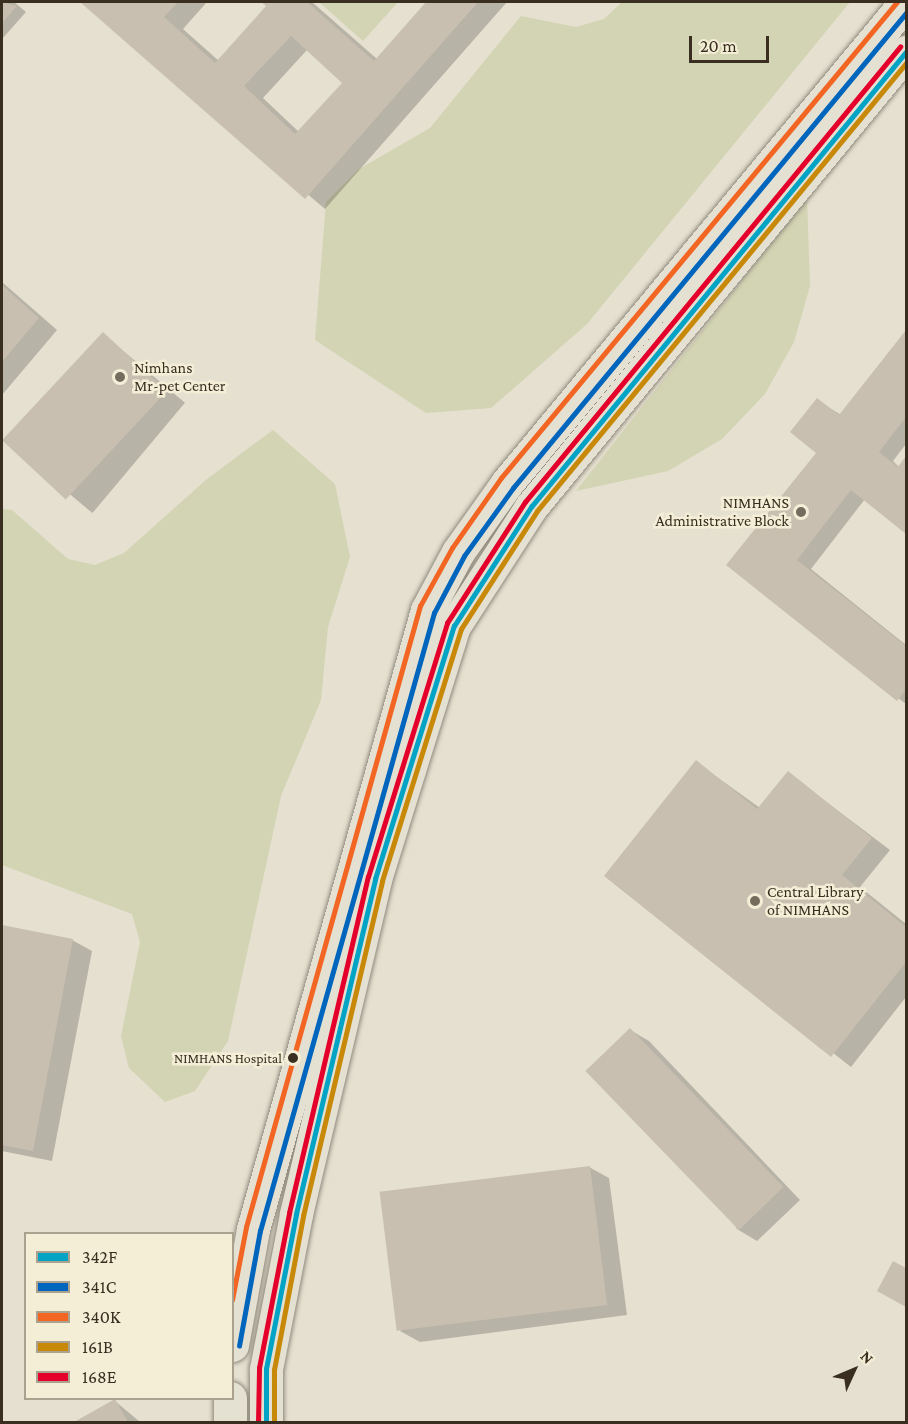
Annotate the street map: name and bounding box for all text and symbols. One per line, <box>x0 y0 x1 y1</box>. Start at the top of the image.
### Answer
scale bar <box>692 24 772 62</box>
text: 20 m <box>700 36 737 56</box>
place label: Nimhans Mr-pet Center <box>134 358 225 396</box>
marker: Nimhans Mr-pet Center <box>111 368 129 386</box>
place label: NIMHANS Administrative Block <box>655 493 789 531</box>
marker: NIMHANS Administrative Block <box>794 505 808 519</box>
place label: Central Library of NIMHANS <box>767 882 864 920</box>
marker: Central Library of NIMHANS <box>748 894 762 908</box>
place label: NIMHANS Hospital <box>174 1050 282 1066</box>
marker: NIMHANS Hospital <box>287 1052 299 1064</box>
legend <box>24 1232 234 1400</box>
text: 342F <box>82 1247 117 1267</box>
text: 341C <box>82 1277 116 1297</box>
text: 340K <box>82 1307 120 1327</box>
text: 161B <box>82 1337 113 1357</box>
north arrow <box>824 1340 884 1400</box>
text: N <box>857 1347 877 1367</box>
text: 168E <box>82 1367 117 1387</box>

